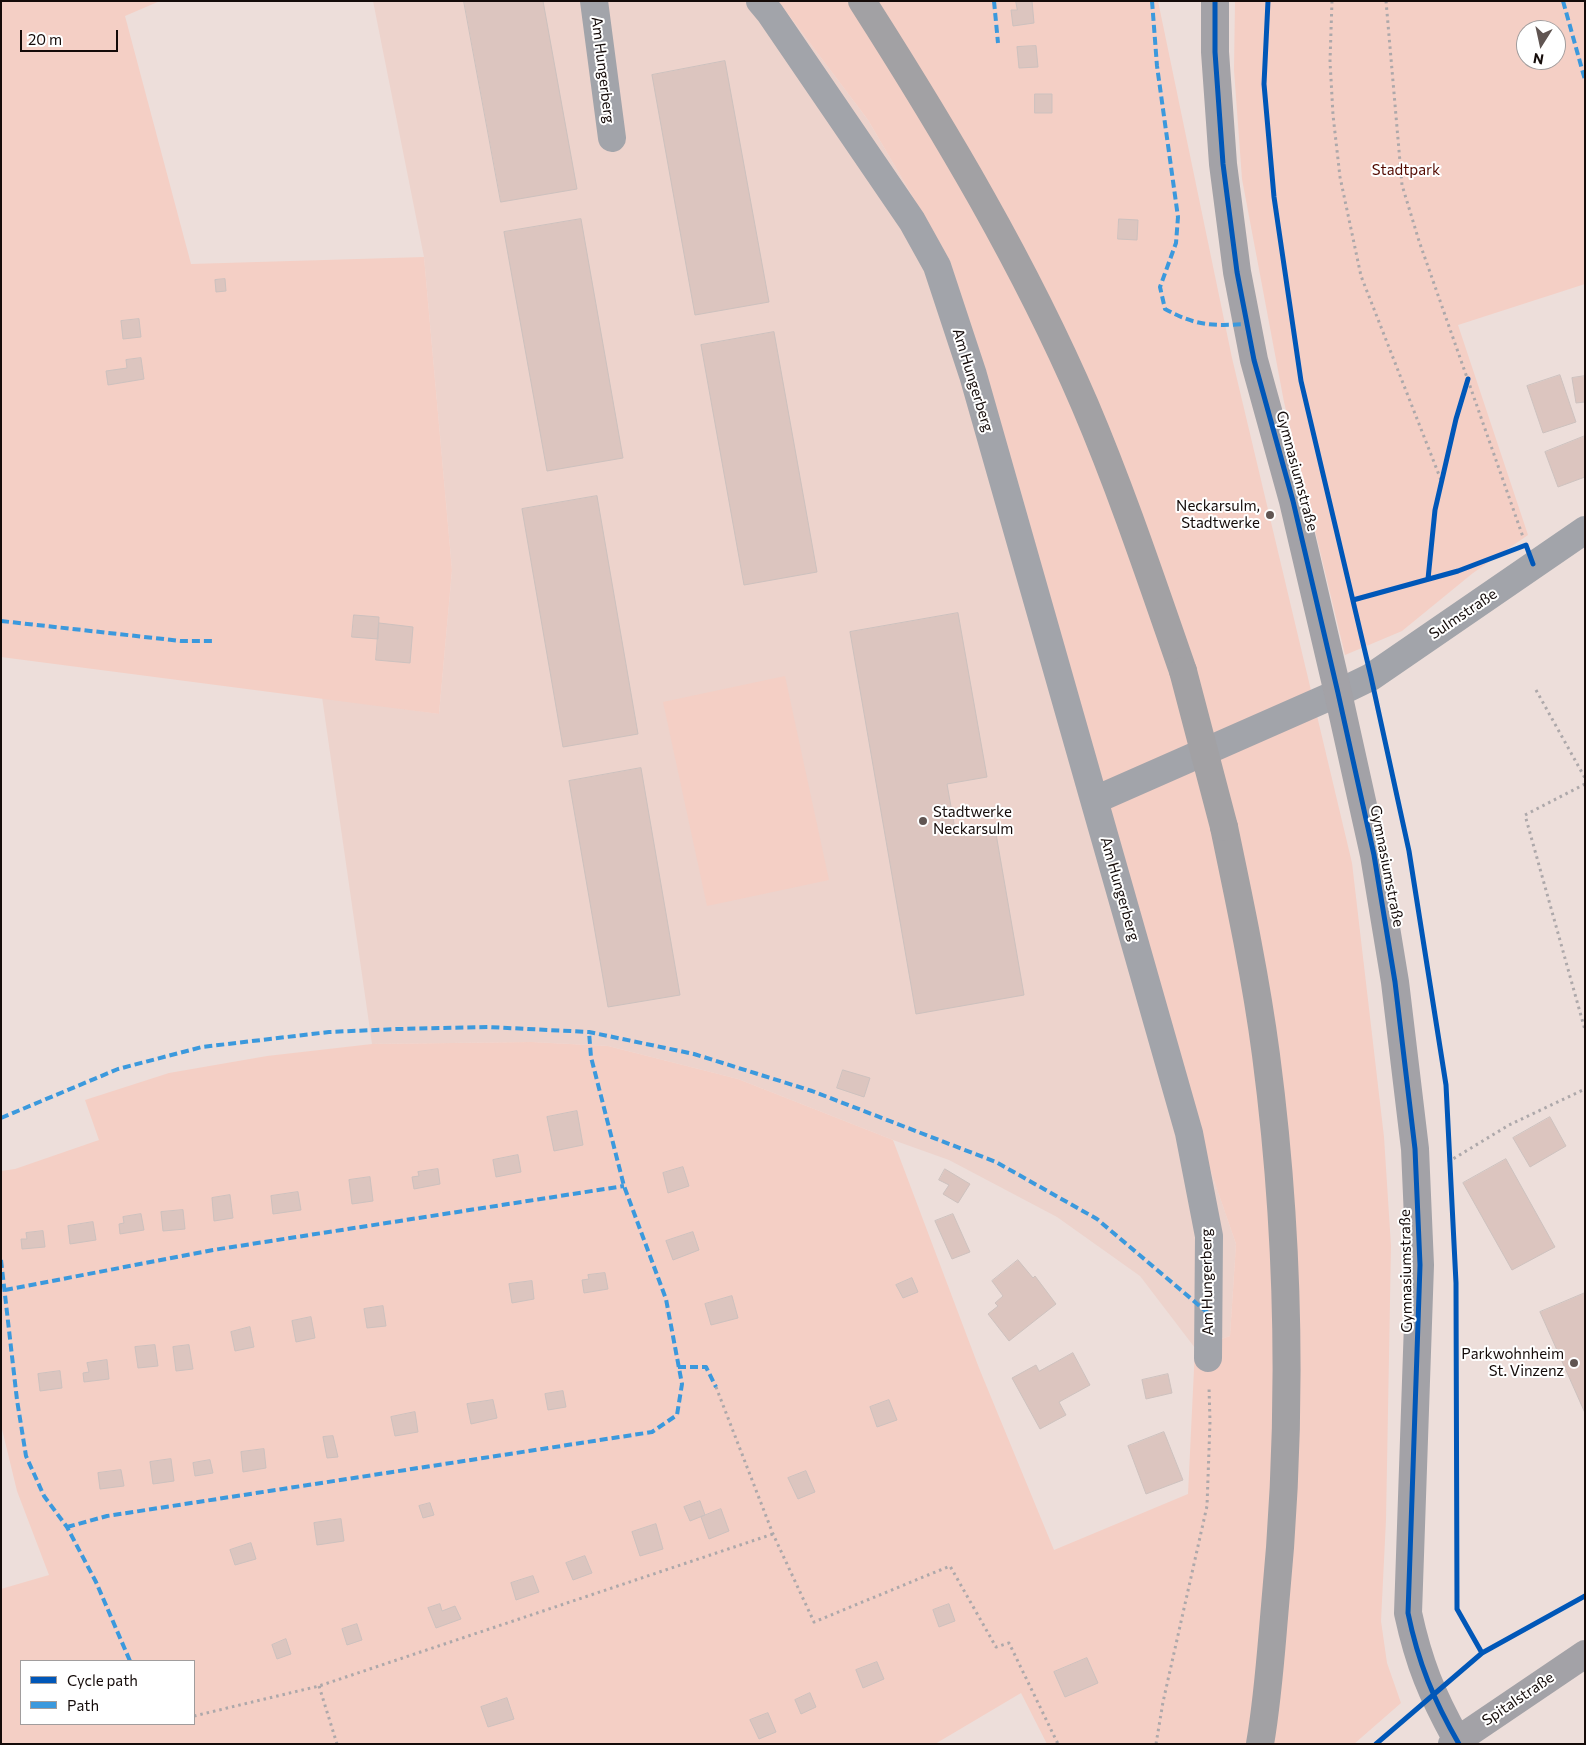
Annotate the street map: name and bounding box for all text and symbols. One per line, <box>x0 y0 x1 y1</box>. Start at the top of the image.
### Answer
street label: Am Hungerberg <box>588 16 618 124</box>
scale bar <box>22 20 120 52</box>
north arrow <box>1516 20 1566 70</box>
text: 20 m <box>28 30 62 48</box>
text: N <box>1532 50 1545 69</box>
park label: Stadtpark <box>1372 161 1440 179</box>
street label: Am Hungerberg <box>949 326 997 434</box>
street label: Gymnasiumstraße <box>1272 409 1322 533</box>
place label: Neckarsulm, Stadtwerke <box>1176 497 1260 532</box>
marker: Neckarsulm, Stadtwerke <box>1264 509 1276 521</box>
street label: Sulmstraße <box>1426 585 1500 643</box>
place label: Stadtwerke Neckarsulm <box>933 803 1013 838</box>
street label: Gymnasiumstraße <box>1366 804 1408 928</box>
marker: Stadtwerke Neckarsulm <box>917 815 929 827</box>
street label: Am Hungerberg <box>1097 835 1143 943</box>
street label: Gymnasiumstraße <box>1396 1209 1416 1333</box>
street label: Am Hungerberg <box>1197 1228 1217 1336</box>
place label: Parkwohnheim St. Vinzenz <box>1461 1345 1564 1380</box>
marker: Parkwohnheim St. Vinzenz <box>1568 1357 1580 1369</box>
legend <box>20 1660 195 1725</box>
street label: Spitalstraße <box>1479 1668 1557 1730</box>
text: Cycle path <box>67 1671 138 1689</box>
text: Path <box>67 1696 99 1714</box>

